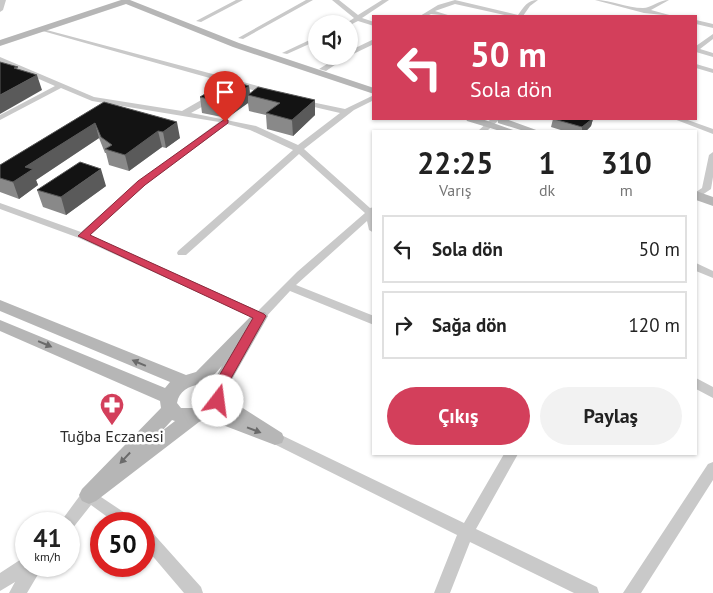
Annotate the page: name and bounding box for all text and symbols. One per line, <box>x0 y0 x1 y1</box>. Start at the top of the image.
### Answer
map controls <box>308 15 358 65</box>
button: sound <box>308 15 358 65</box>
text: 50 m <box>470 31 547 77</box>
icon: left <box>387 35 452 100</box>
pin <box>204 71 246 122</box>
text: Sola dön <box>470 75 552 103</box>
icon: arrive <box>211 78 239 106</box>
text: 22:25 <box>417 143 493 182</box>
text: 1 <box>539 143 556 182</box>
text: 310 <box>601 143 652 182</box>
text: Varış <box>439 180 472 200</box>
text: dk <box>539 180 555 200</box>
text: m <box>620 180 633 200</box>
icon: left <box>389 235 417 263</box>
text: Sola dön <box>432 237 503 261</box>
text: 50 m <box>639 237 680 261</box>
icon: right <box>389 311 417 339</box>
text: Sağa dön <box>432 313 507 337</box>
text: 120 m <box>628 313 680 337</box>
one-way arrow <box>38 341 52 349</box>
one-way arrow <box>132 358 146 366</box>
position arrow <box>191 374 243 426</box>
button: Çıkış <box>387 387 530 445</box>
button: Paylaş <box>540 387 682 445</box>
pharmacy icon: Tuğba Eczanesi <box>99 392 125 426</box>
place label: Tuğba Eczanesi <box>60 426 164 446</box>
one-way arrow <box>246 427 261 434</box>
one-way arrow <box>119 451 131 463</box>
speed limit sign: 50 <box>90 512 155 577</box>
text: 41 <box>33 522 62 554</box>
text: km/h <box>34 549 61 564</box>

